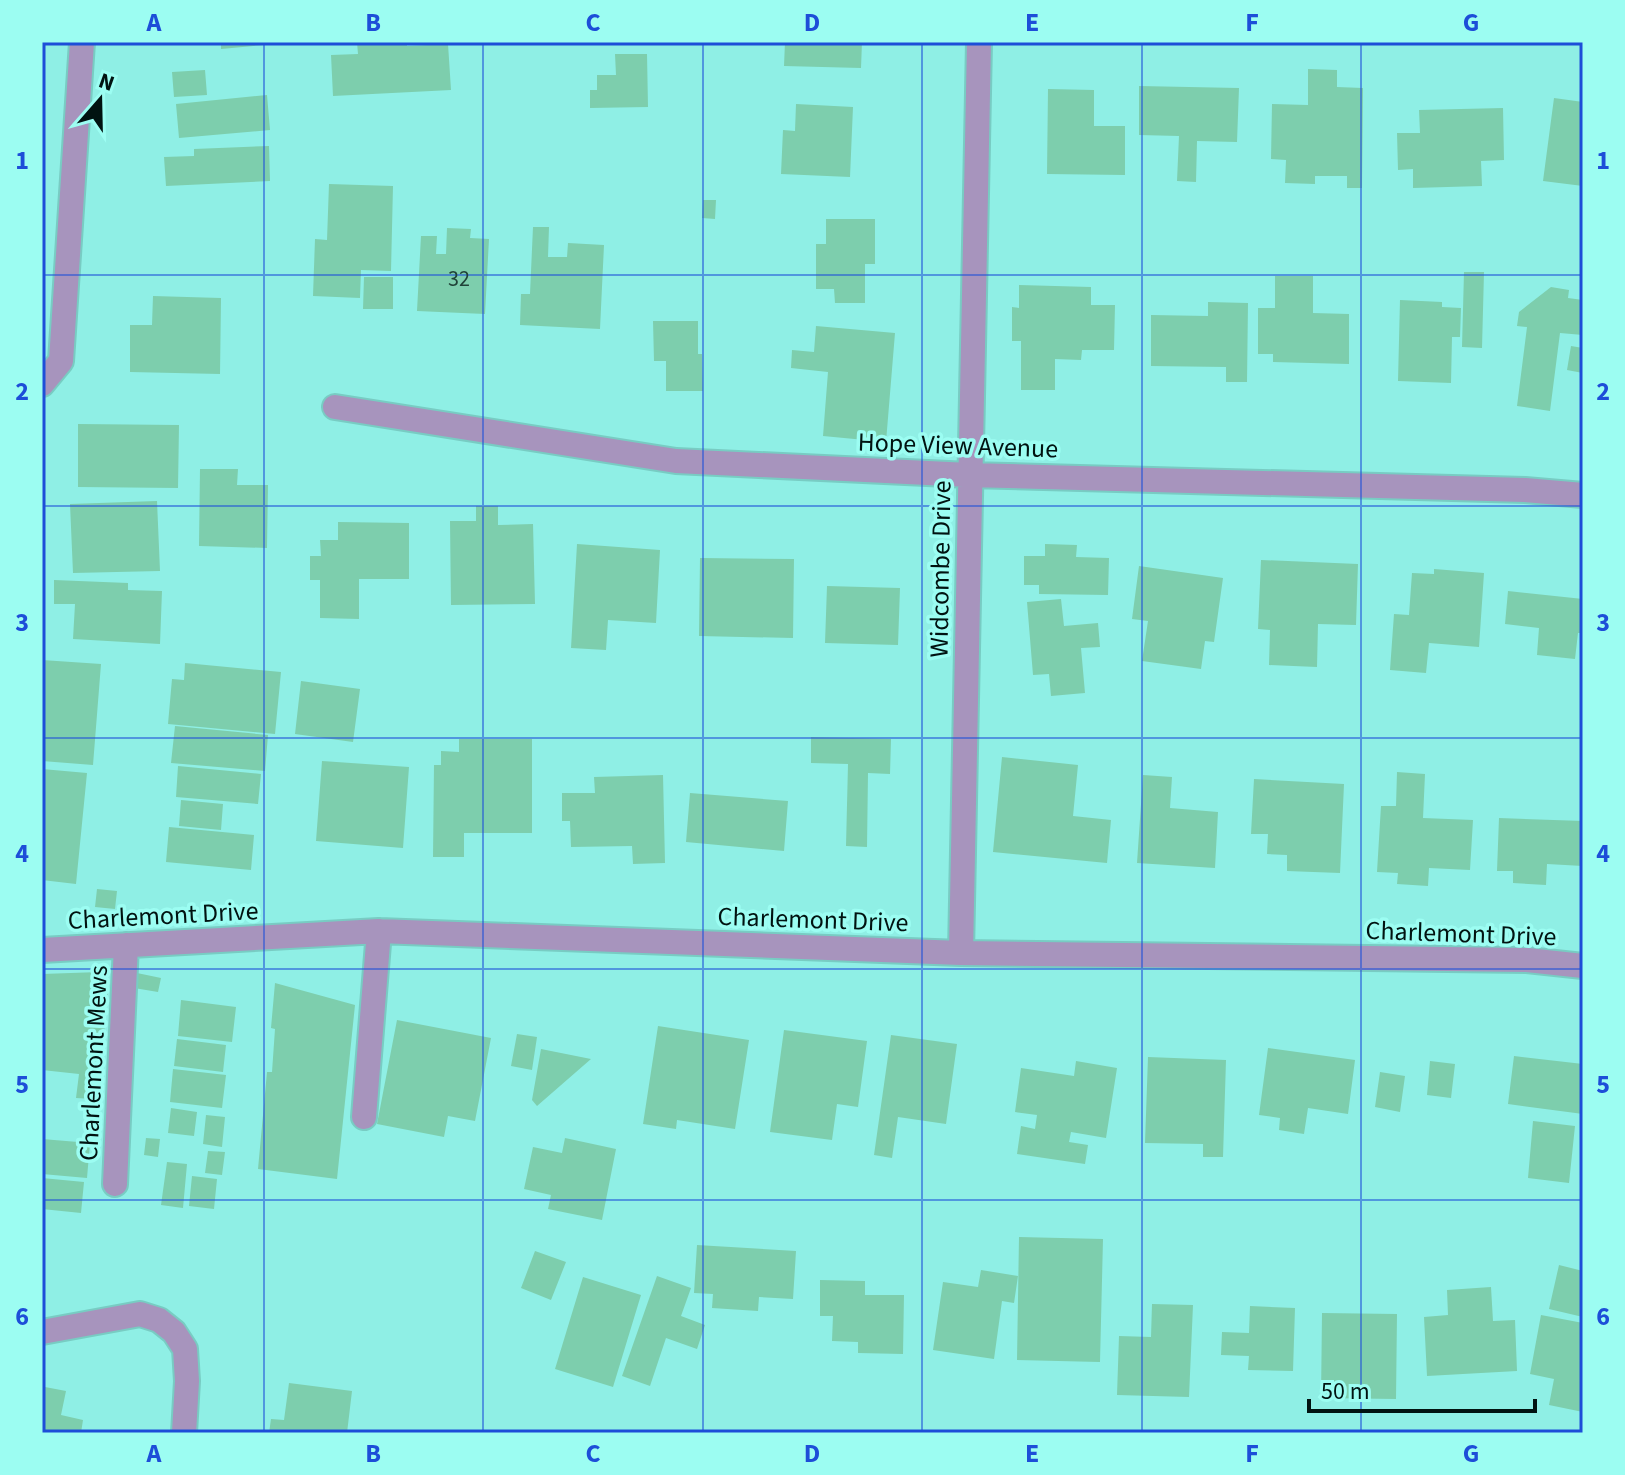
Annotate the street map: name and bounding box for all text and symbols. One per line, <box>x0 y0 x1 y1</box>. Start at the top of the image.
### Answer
text: A <box>146 4 163 41</box>
text: B <box>365 4 381 41</box>
text: C <box>585 4 601 41</box>
text: D <box>804 4 820 41</box>
text: E <box>1025 4 1039 41</box>
text: F <box>1245 4 1259 41</box>
text: G <box>1463 4 1479 41</box>
north arrow <box>60 60 140 140</box>
text: N <box>94 65 119 100</box>
text: 1 <box>15 142 29 179</box>
text: 1 <box>1596 142 1610 179</box>
house number: 32 <box>448 263 470 295</box>
text: 2 <box>15 373 29 410</box>
text: 2 <box>1596 373 1610 410</box>
street label: Hope View Avenue <box>857 424 1059 467</box>
street label: Widcombe Drive <box>920 480 961 658</box>
text: 3 <box>15 604 29 641</box>
text: 3 <box>1596 604 1610 641</box>
text: 4 <box>15 835 29 872</box>
text: 4 <box>1596 835 1610 872</box>
street label: Charlemont Drive <box>67 892 259 939</box>
street label: Charlemont Drive <box>717 898 909 941</box>
street label: Charlemont Drive <box>1365 912 1557 955</box>
street label: Charlemont Mews <box>70 964 117 1162</box>
text: 5 <box>15 1066 29 1103</box>
text: 5 <box>1596 1066 1610 1103</box>
text: 6 <box>15 1298 29 1335</box>
text: 6 <box>1596 1298 1610 1335</box>
scale bar <box>1309 1363 1535 1413</box>
text: 50 m <box>1321 1374 1370 1409</box>
text: A <box>146 1435 163 1472</box>
text: B <box>365 1435 381 1472</box>
text: C <box>585 1435 601 1472</box>
text: D <box>804 1435 820 1472</box>
text: E <box>1025 1435 1039 1472</box>
text: F <box>1245 1435 1259 1472</box>
text: G <box>1463 1435 1479 1472</box>

